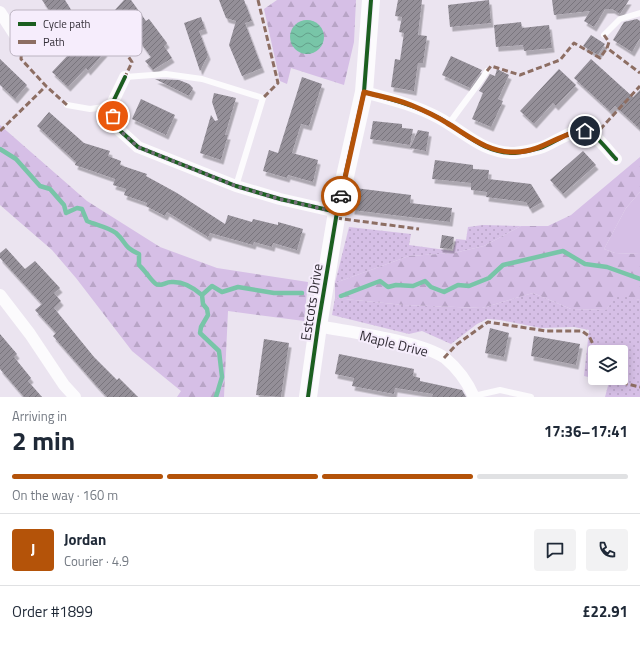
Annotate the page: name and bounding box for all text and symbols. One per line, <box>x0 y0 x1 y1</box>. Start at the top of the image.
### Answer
legend <box>10 10 142 56</box>
text: Cycle path <box>43 16 91 32</box>
text: Path <box>43 34 65 50</box>
pin <box>96 99 130 133</box>
icon: bag <box>102 105 124 127</box>
pin <box>568 114 602 148</box>
icon: home <box>574 120 596 142</box>
courier <box>321 176 361 216</box>
icon: car <box>330 185 352 207</box>
street label: Estcots Drive <box>295 262 327 342</box>
street label: Maple Drive <box>357 324 431 362</box>
map controls <box>588 345 628 385</box>
button: layers <box>588 345 628 385</box>
text: Arriving in <box>12 406 67 426</box>
text: 17:36–17:41 <box>544 420 628 443</box>
text: 2 min <box>12 421 75 460</box>
text: On the way · 160 m <box>12 485 118 505</box>
text: Jordan <box>64 528 106 551</box>
button: chat <box>534 529 576 571</box>
button: phone <box>586 529 628 571</box>
text: J <box>31 538 35 561</box>
text: Courier · 4.9 <box>64 551 129 571</box>
text: Order #1899 <box>12 600 93 623</box>
text: £22.91 <box>582 600 628 623</box>

